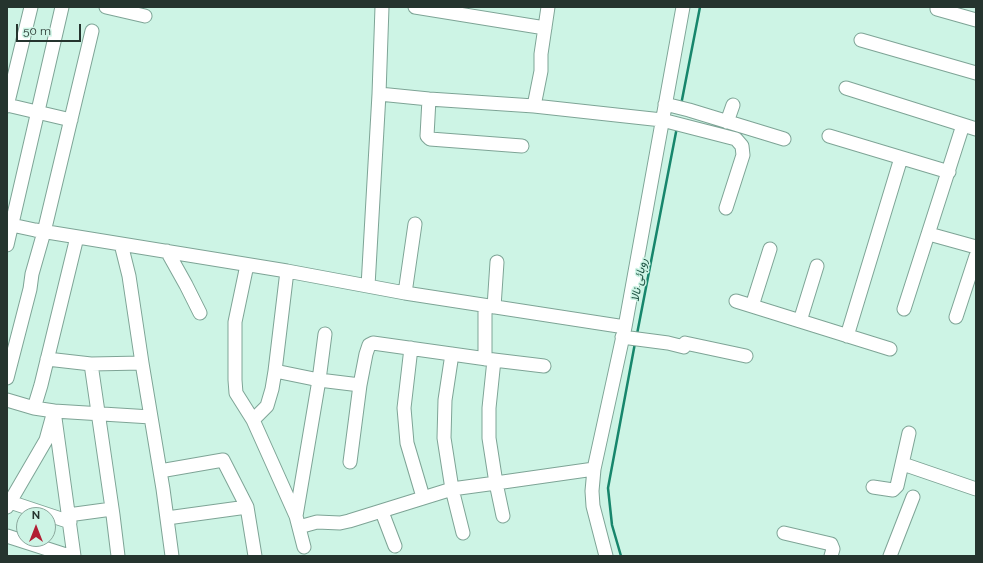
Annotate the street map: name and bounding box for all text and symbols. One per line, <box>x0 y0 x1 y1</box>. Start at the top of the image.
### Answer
scale bar <box>18 16 83 42</box>
text: 50 m <box>23 24 51 38</box>
water label: روہائی نالا <box>628 257 650 303</box>
north arrow <box>16 507 56 547</box>
text: N <box>32 509 40 522</box>

